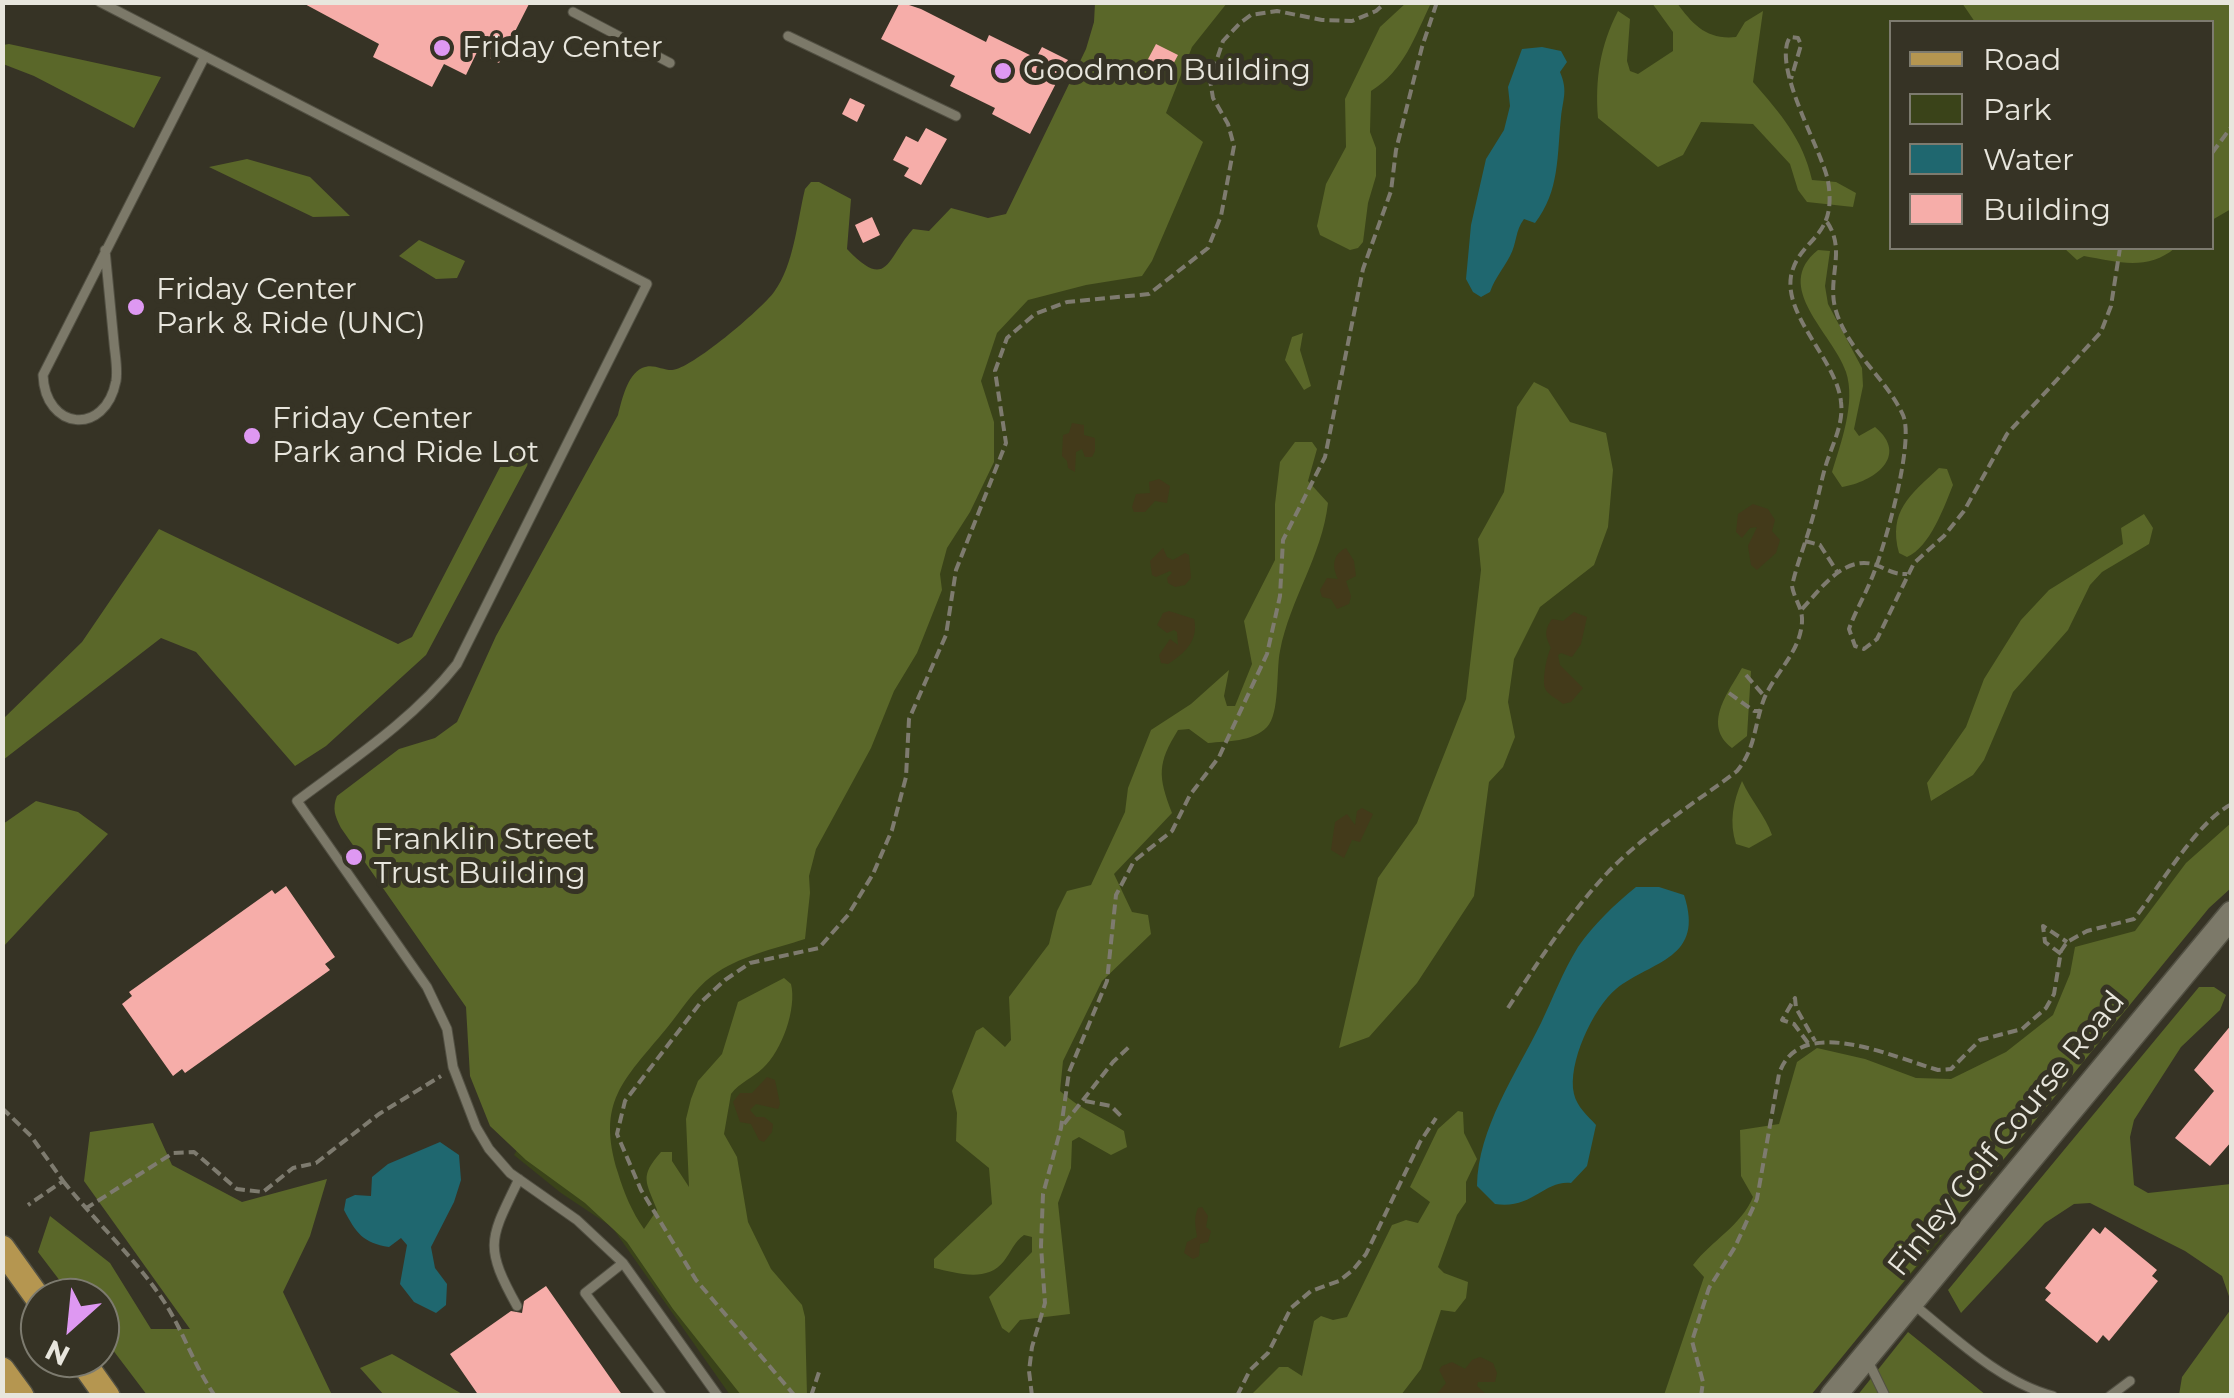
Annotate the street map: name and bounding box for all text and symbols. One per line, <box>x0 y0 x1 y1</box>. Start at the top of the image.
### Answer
legend <box>1889 20 2214 250</box>
place label: Friday Center <box>462 30 663 66</box>
marker: Friday Center <box>431 37 453 59</box>
text: Road <box>1983 41 2061 78</box>
place label: Goodmon Building <box>1023 53 1311 89</box>
marker: Goodmon Building <box>992 60 1014 82</box>
text: Park <box>1983 91 2052 128</box>
text: Water <box>1983 141 2074 178</box>
text: Building <box>1983 191 2111 228</box>
place label: Friday Center Park & Ride (UNC) <box>156 272 426 342</box>
marker: Friday Center Park & Ride (UNC) <box>125 296 147 318</box>
place label: Friday Center Park and Ride Lot <box>272 401 539 472</box>
marker: Friday Center Park and Ride Lot <box>241 425 263 447</box>
place label: Franklin Street Trust Building <box>374 822 594 892</box>
marker: Franklin Street Trust Building <box>343 846 365 868</box>
street label: Finley Golf Course Road <box>1881 984 2133 1284</box>
north arrow <box>20 1278 120 1378</box>
text: N <box>39 1333 75 1373</box>

